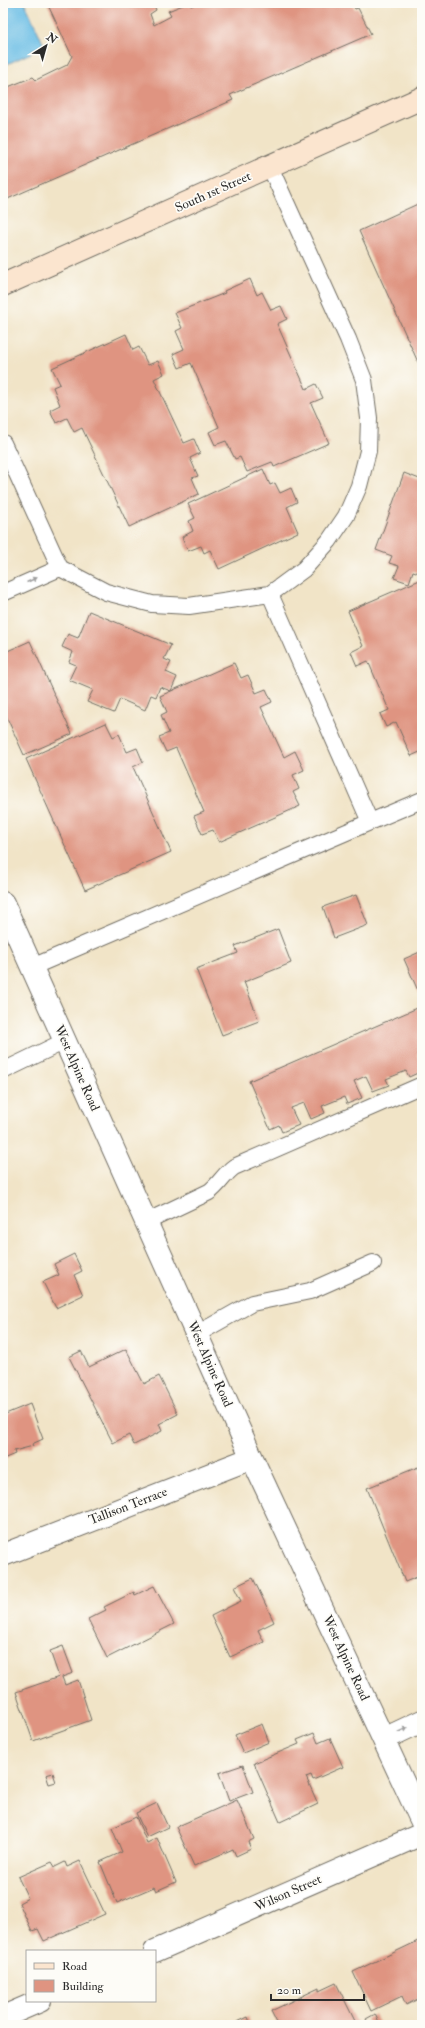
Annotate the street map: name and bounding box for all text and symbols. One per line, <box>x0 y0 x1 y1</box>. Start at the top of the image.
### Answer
north arrow <box>26 26 66 66</box>
text: N <box>43 30 60 47</box>
street label: South 1st Street <box>173 168 253 216</box>
one-way arrow <box>26 577 37 583</box>
street label: West Alpine Road <box>50 1022 103 1114</box>
street label: West Alpine Road <box>183 1318 236 1410</box>
street label: Tallison Terrace <box>86 1483 170 1528</box>
street label: West Alpine Road <box>318 1612 373 1704</box>
one-way arrow <box>397 1727 408 1733</box>
street label: Wilson Street <box>251 1871 324 1915</box>
legend <box>26 1950 156 2002</box>
text: Road <box>62 1959 87 1974</box>
scale bar <box>271 1976 364 2002</box>
text: Building <box>62 1979 105 1994</box>
text: 20 m <box>277 1983 302 1998</box>

